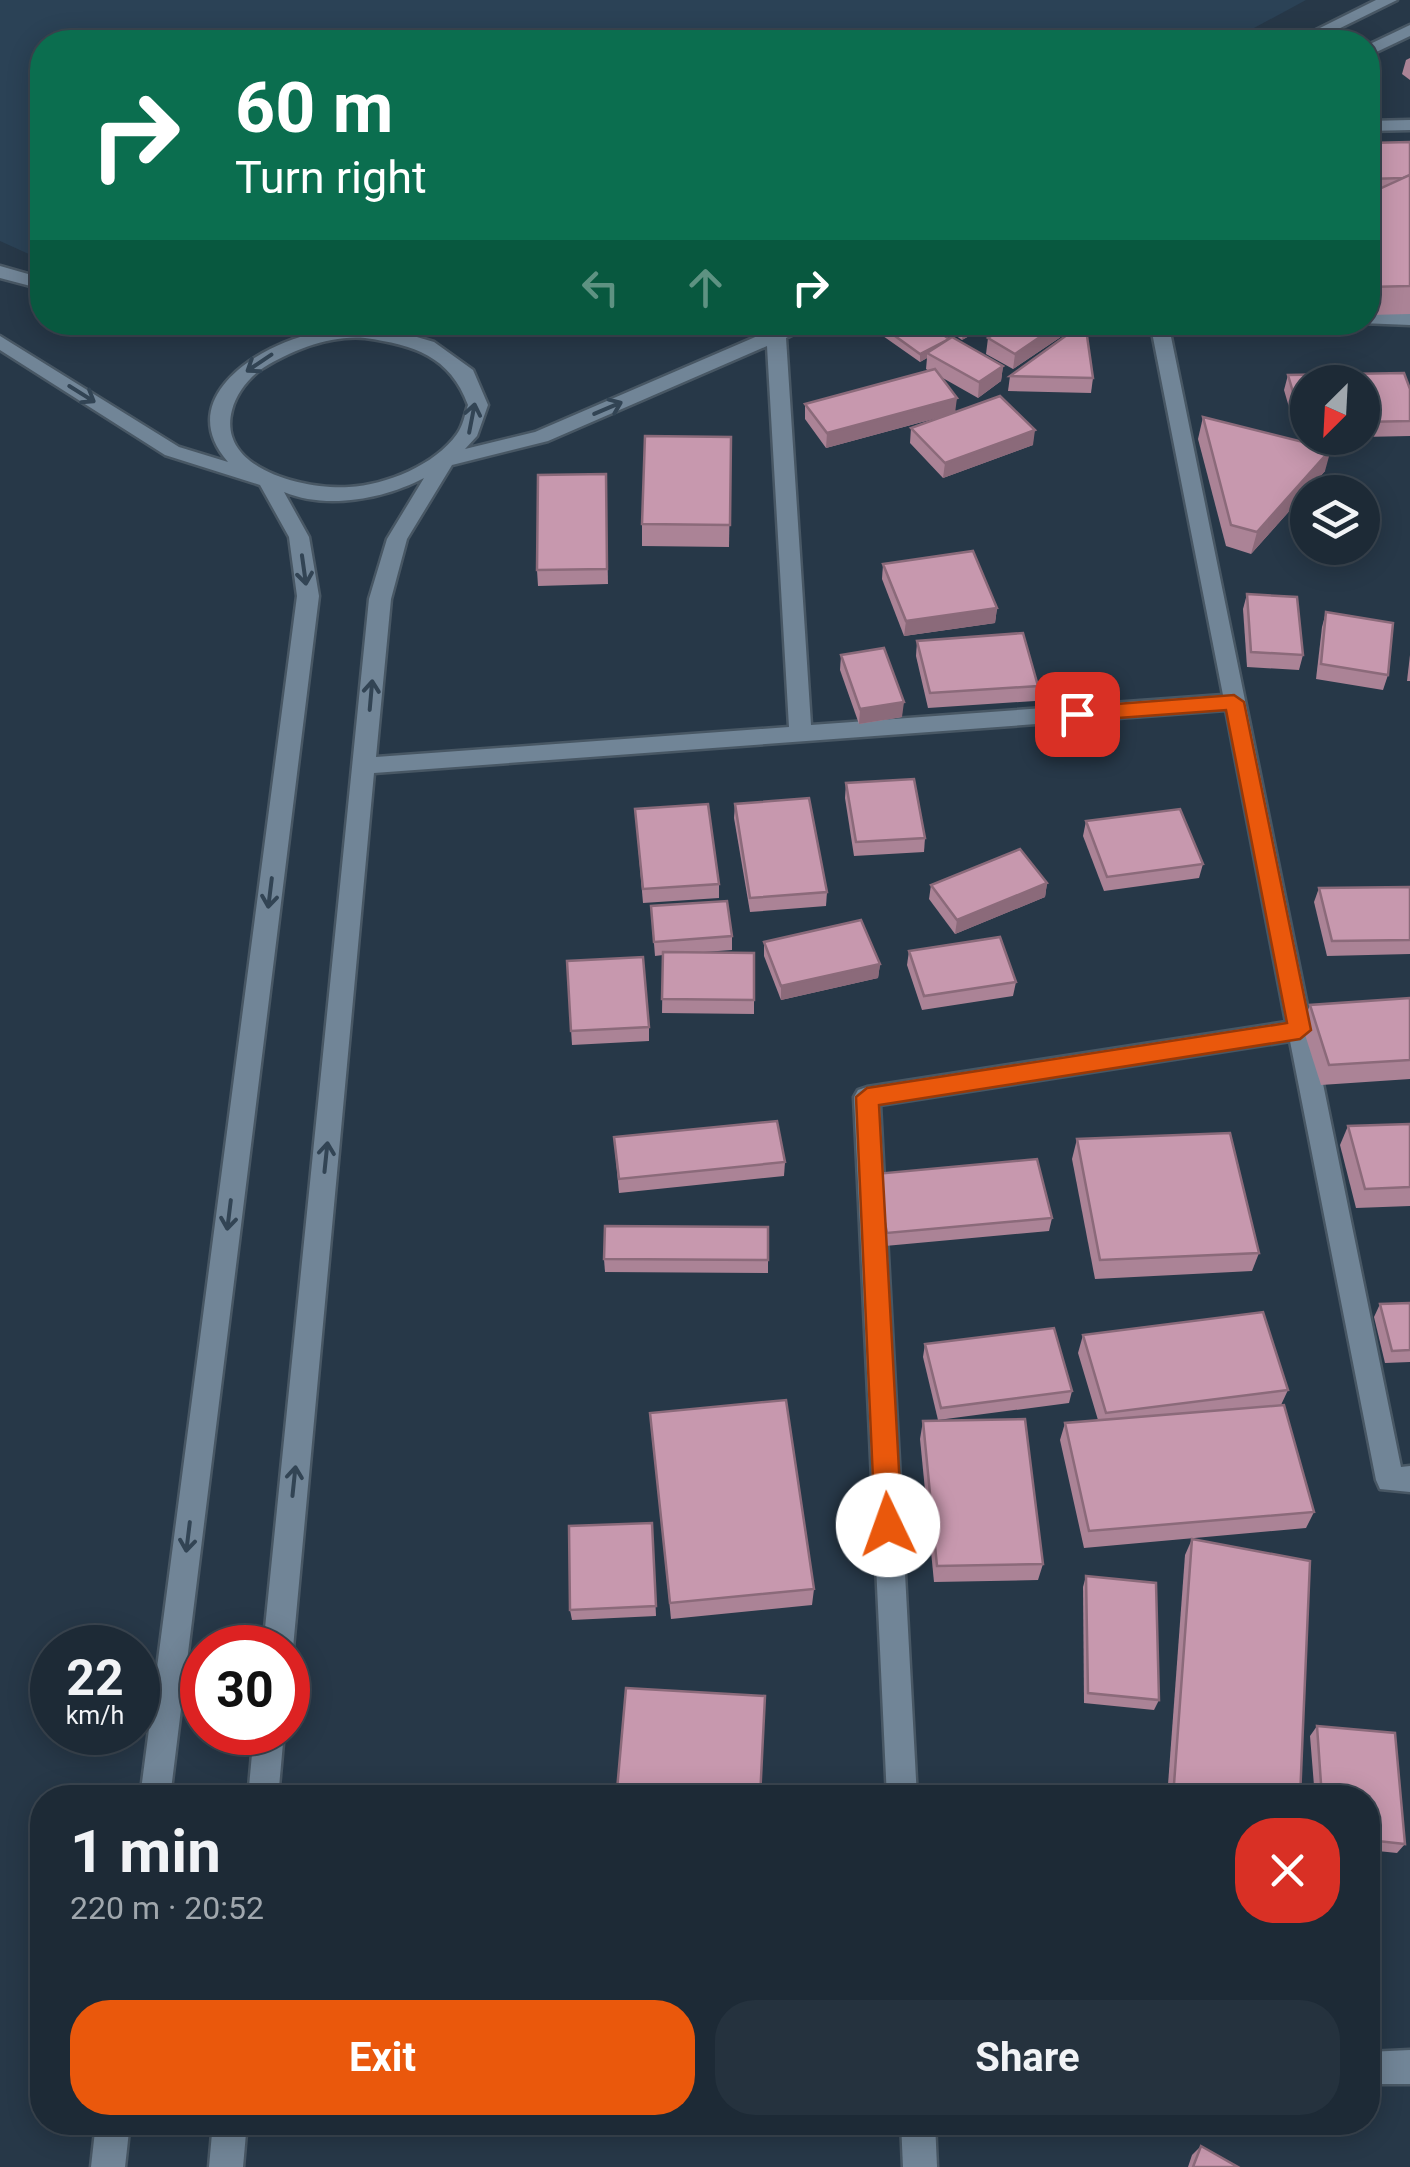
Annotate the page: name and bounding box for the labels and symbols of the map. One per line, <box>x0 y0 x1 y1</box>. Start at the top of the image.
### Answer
one-way arrow <box>246 352 274 373</box>
north arrow <box>1290 365 1380 455</box>
one-way arrow <box>68 384 96 404</box>
one-way arrow <box>592 398 623 416</box>
one-way arrow <box>464 403 483 435</box>
one-way arrow <box>295 554 313 586</box>
pin <box>1035 672 1120 757</box>
one-way arrow <box>362 679 381 711</box>
one-way arrow <box>260 876 279 908</box>
one-way arrow <box>317 1142 336 1174</box>
one-way arrow <box>219 1198 238 1231</box>
one-way arrow <box>285 1465 304 1497</box>
position arrow <box>836 1473 940 1577</box>
one-way arrow <box>178 1521 197 1553</box>
speed limit sign: 30 <box>180 1625 310 1755</box>

